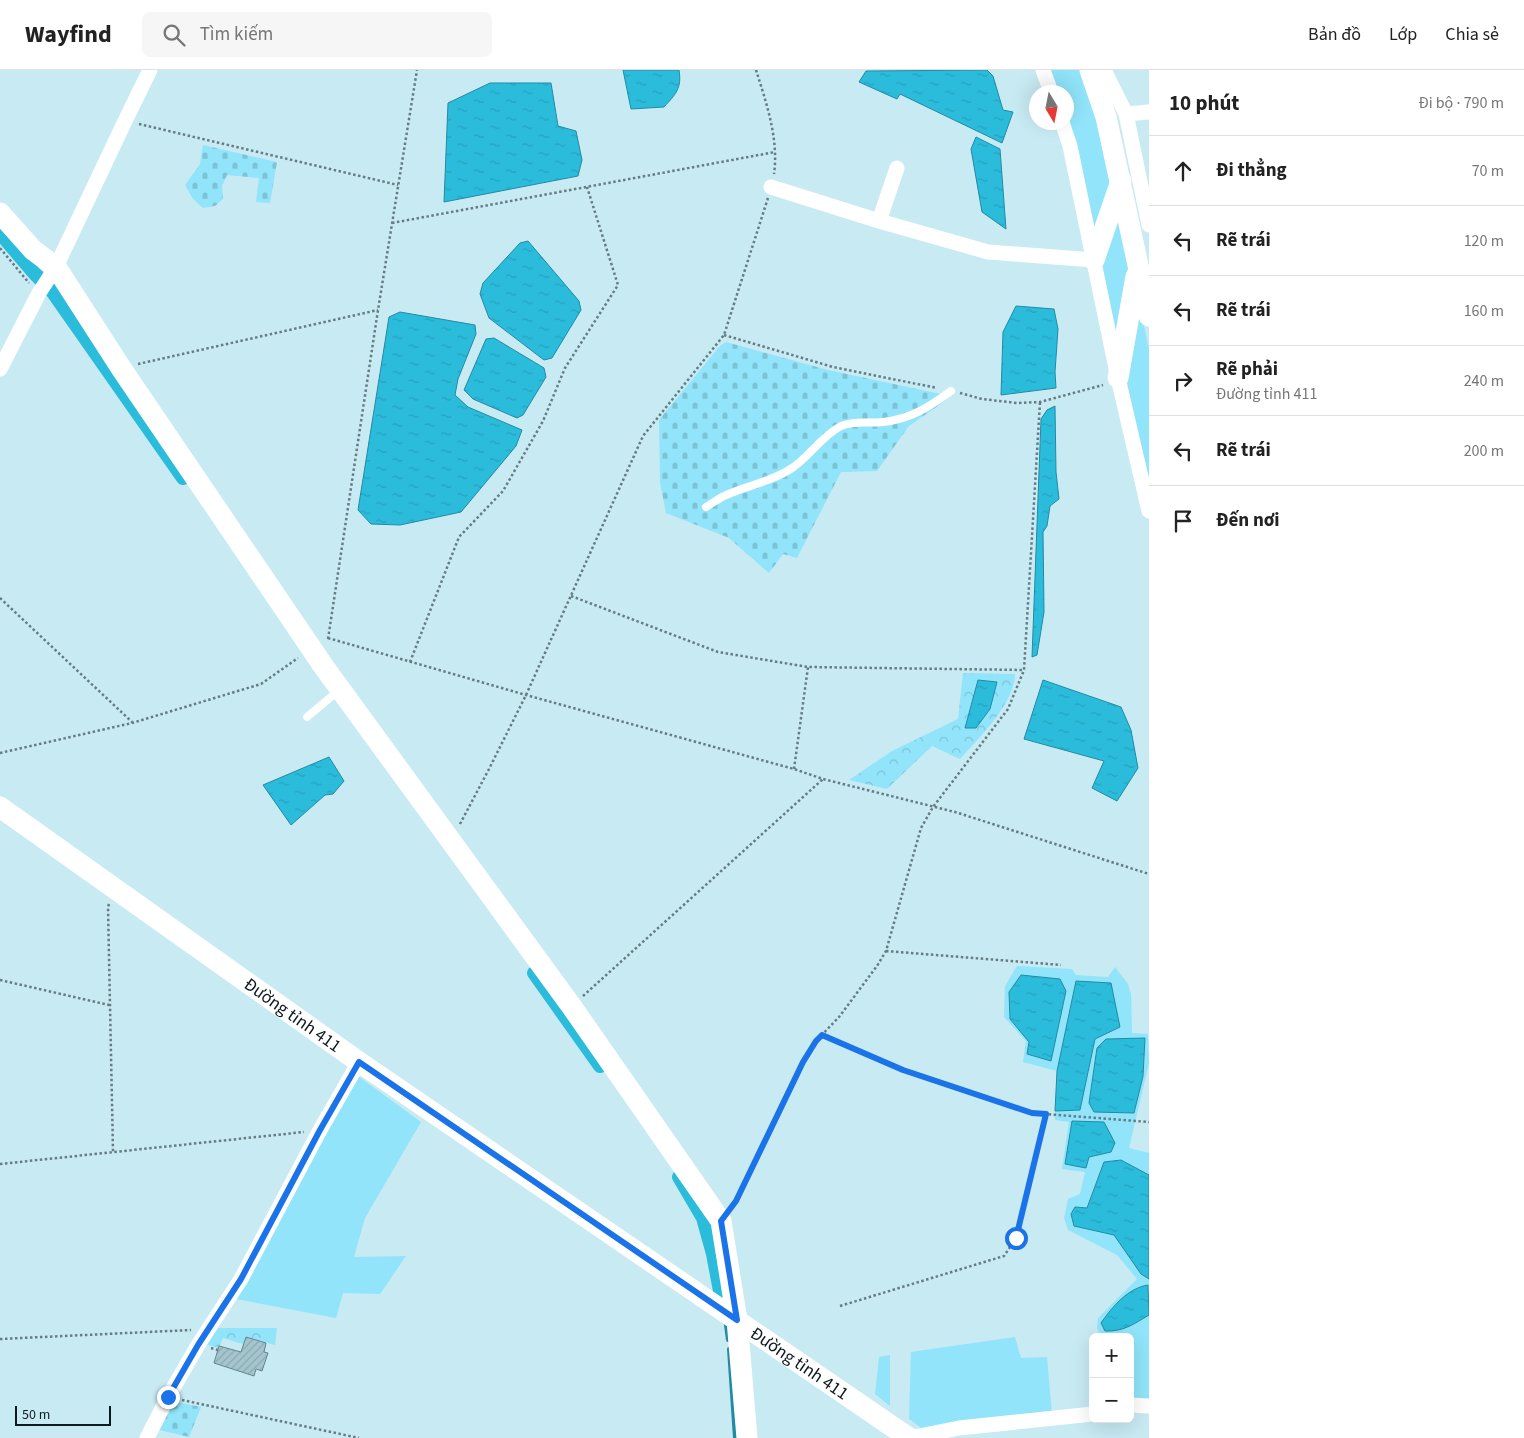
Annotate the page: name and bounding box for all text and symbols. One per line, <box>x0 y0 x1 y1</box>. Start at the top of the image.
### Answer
search box <box>142 12 492 57</box>
text: Wayfind <box>25 17 112 52</box>
icon: search <box>160 21 188 49</box>
text: Tìm kiếm <box>200 21 273 48</box>
text: Bản đồ <box>1308 22 1361 47</box>
text: Lớp <box>1389 22 1417 47</box>
text: Chia sẻ <box>1445 22 1499 47</box>
north arrow <box>1029 85 1074 130</box>
text: 10 phút <box>1169 88 1239 118</box>
text: Đi bộ · 790 m <box>1418 92 1504 114</box>
icon: ahead <box>1169 157 1197 185</box>
text: Đi thẳng <box>1216 157 1287 184</box>
text: 70 m <box>1472 160 1504 182</box>
icon: left <box>1169 227 1197 255</box>
text: Rẽ trái <box>1216 227 1271 254</box>
text: 120 m <box>1464 230 1504 252</box>
icon: left <box>1169 297 1197 325</box>
text: Rẽ trái <box>1216 297 1271 324</box>
text: 160 m <box>1464 300 1504 322</box>
text: Rẽ phải <box>1216 356 1278 383</box>
icon: right <box>1169 367 1197 395</box>
text: 240 m <box>1464 370 1504 392</box>
text: Đường tỉnh 411 <box>1216 383 1317 405</box>
icon: left <box>1169 437 1197 465</box>
text: Rẽ trái <box>1216 437 1271 464</box>
text: 200 m <box>1464 440 1504 462</box>
icon: arrive <box>1169 507 1197 535</box>
text: Đến nơi <box>1216 507 1280 534</box>
street label: Đường tỉnh 411 <box>239 972 346 1059</box>
route start <box>1005 1227 1028 1250</box>
street label: Đường tỉnh 411 <box>745 1321 853 1406</box>
map controls <box>1089 1333 1134 1423</box>
button: + <box>1089 1333 1134 1378</box>
button: − <box>1089 1378 1134 1423</box>
route end <box>157 1386 180 1409</box>
scale bar <box>15 1403 111 1426</box>
text: 50 m <box>22 1405 50 1425</box>

